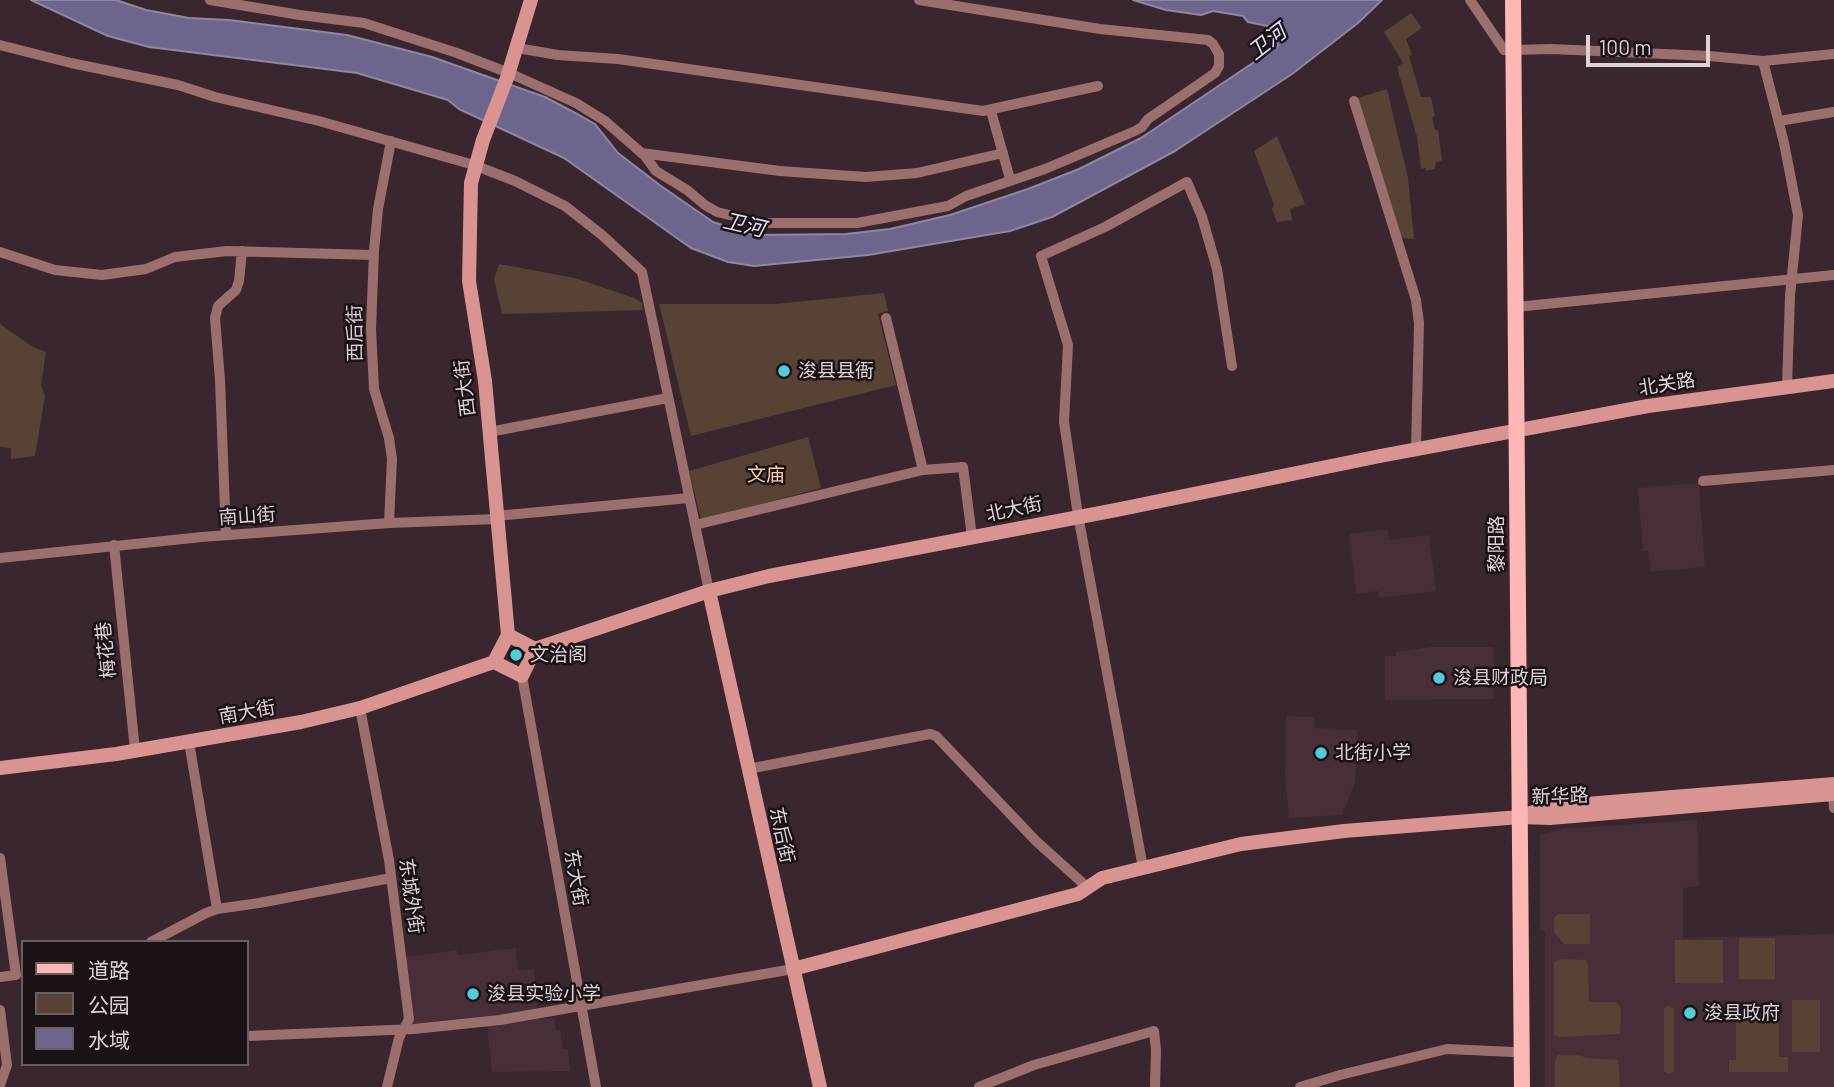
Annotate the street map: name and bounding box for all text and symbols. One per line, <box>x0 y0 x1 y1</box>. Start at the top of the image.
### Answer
water label: 卫河 <box>1243 19 1291 65</box>
scale bar <box>1589 21 1713 65</box>
text: 100 m <box>1599 34 1652 59</box>
water label: 卫河 <box>721 208 767 242</box>
street label: 西后街 <box>343 304 367 362</box>
street label: 西大街 <box>450 358 480 418</box>
place label: 浚县县衙 <box>798 360 874 382</box>
marker: 浚县县衙 <box>776 363 792 379</box>
street label: 北关路 <box>1637 368 1697 400</box>
park label: 文庙 <box>747 464 785 486</box>
street label: 北大街 <box>984 492 1044 526</box>
street label: 南山街 <box>218 503 276 529</box>
street label: 黎阳路 <box>1486 516 1508 572</box>
street label: 梅花巷 <box>92 620 120 680</box>
place label: 文治阁 <box>530 644 587 666</box>
marker: 文治阁 <box>508 647 524 663</box>
place label: 浚县财政局 <box>1453 667 1548 689</box>
marker: 浚县财政局 <box>1431 670 1447 686</box>
street label: 南大街 <box>217 696 277 728</box>
place label: 北街小学 <box>1335 742 1411 764</box>
marker: 北街小学 <box>1313 745 1329 761</box>
street label: 新华路 <box>1531 784 1589 808</box>
street label: 东后街 <box>765 805 799 865</box>
street label: 东大街 <box>560 848 592 908</box>
street label: 东城外街 <box>394 857 428 935</box>
legend <box>21 940 248 1066</box>
text: 道路 <box>88 957 130 982</box>
place label: 浚县实验小学 <box>487 983 601 1005</box>
marker: 浚县实验小学 <box>465 986 481 1002</box>
text: 公园 <box>88 992 130 1017</box>
place label: 浚县政府 <box>1704 1002 1780 1024</box>
marker: 浚县政府 <box>1682 1005 1698 1021</box>
text: 水域 <box>88 1027 130 1052</box>

